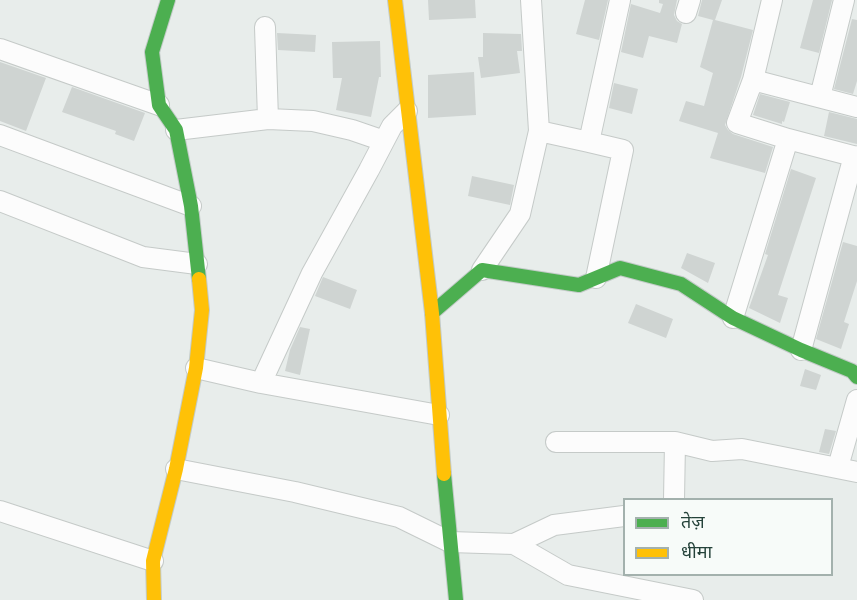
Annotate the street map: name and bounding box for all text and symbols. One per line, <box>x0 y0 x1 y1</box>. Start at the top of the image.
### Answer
legend <box>623 498 833 576</box>
text: तेज़ <box>681 511 705 533</box>
text: धीमा <box>681 541 712 563</box>

